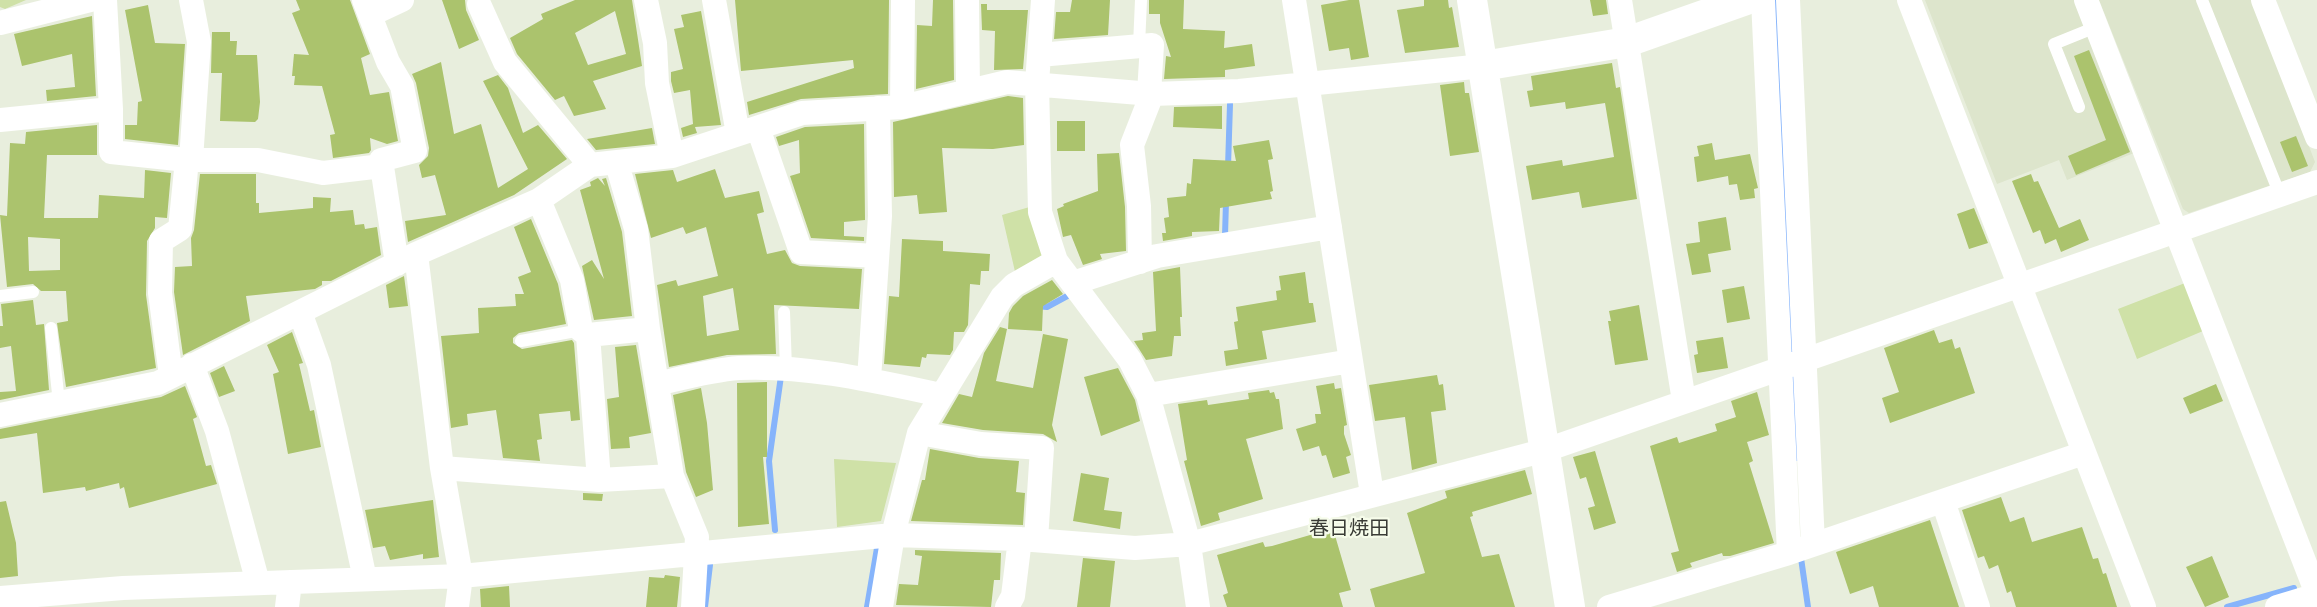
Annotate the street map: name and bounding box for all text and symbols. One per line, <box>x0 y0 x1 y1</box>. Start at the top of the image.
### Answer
district label: 春日焼田 <box>1309 518 1389 542</box>

